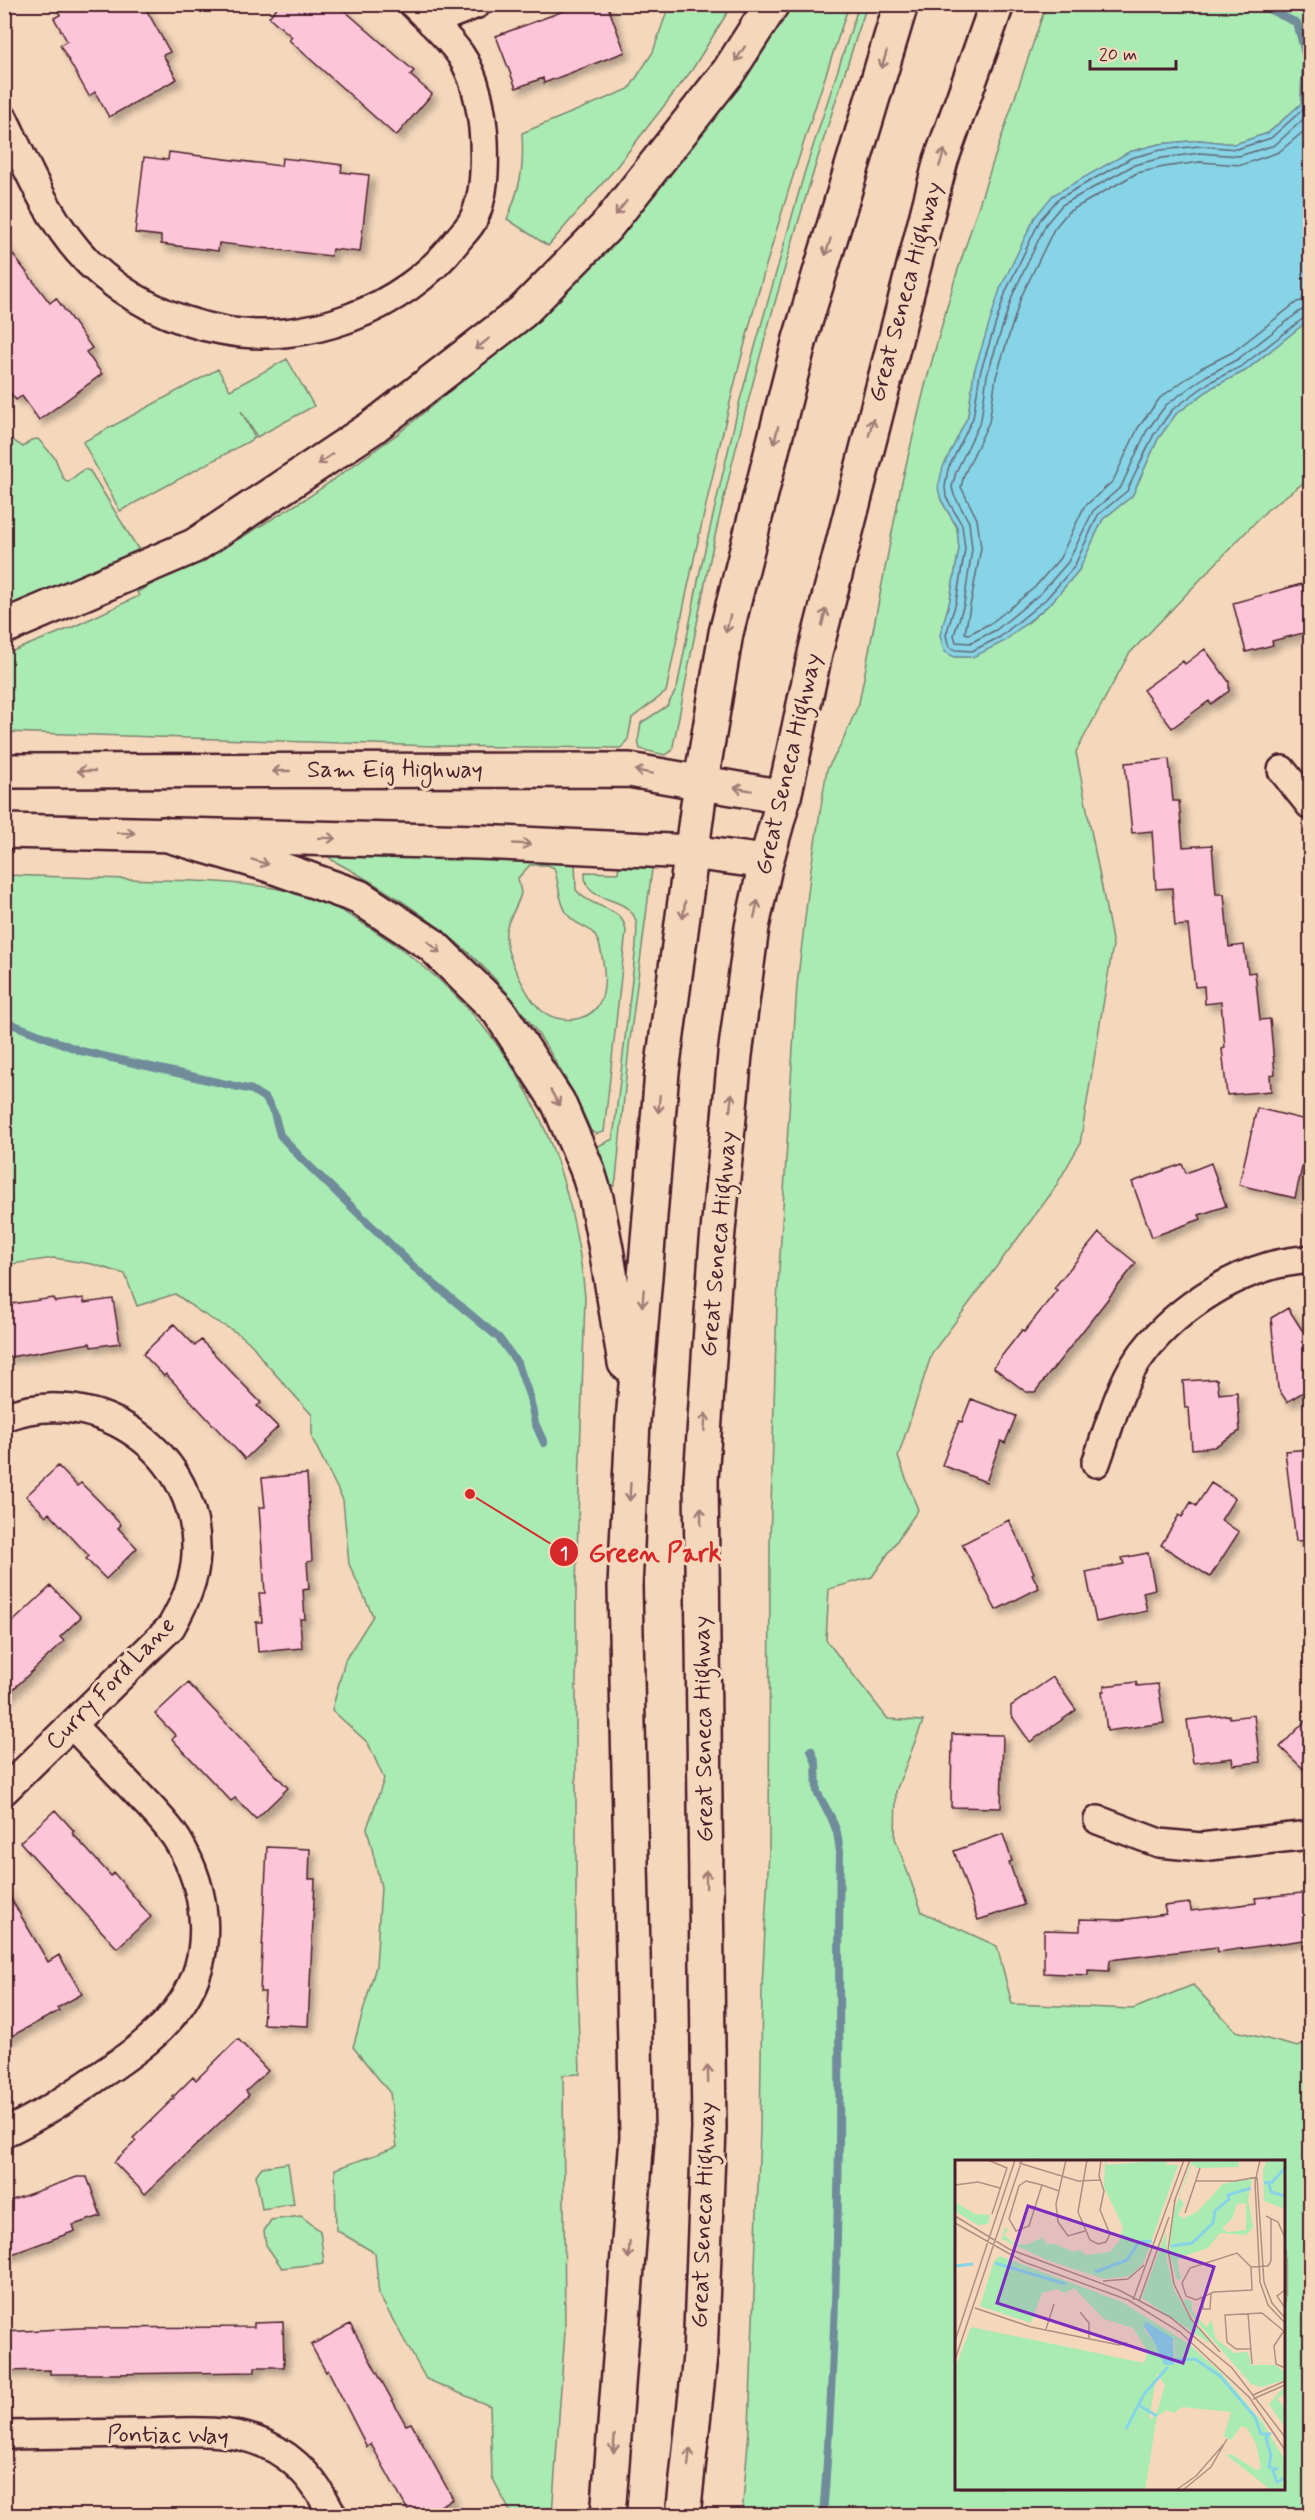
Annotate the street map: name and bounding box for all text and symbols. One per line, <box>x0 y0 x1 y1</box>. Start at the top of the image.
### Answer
scale bar <box>1090 33 1176 71</box>
text: 20 m <box>1099 43 1137 67</box>
one-way arrow <box>734 45 746 62</box>
one-way arrow <box>878 51 889 70</box>
one-way arrow <box>937 149 948 168</box>
street label: Great Seneca Highway <box>862 178 953 406</box>
one-way arrow <box>615 200 628 216</box>
one-way arrow <box>822 237 833 256</box>
one-way arrow <box>474 337 490 350</box>
one-way arrow <box>866 418 878 437</box>
one-way arrow <box>769 425 781 444</box>
one-way arrow <box>317 454 334 466</box>
one-way arrow <box>819 607 830 626</box>
one-way arrow <box>722 614 734 633</box>
street label: Great Seneca Highway <box>748 650 833 879</box>
street label: Sam Eig Highway <box>307 755 483 788</box>
one-way arrow <box>76 765 96 777</box>
one-way arrow <box>271 765 291 777</box>
one-way arrow <box>634 766 654 777</box>
one-way arrow <box>733 784 753 795</box>
one-way arrow <box>115 827 135 839</box>
one-way arrow <box>317 832 337 844</box>
one-way arrow <box>512 838 532 849</box>
one-way arrow <box>250 857 269 868</box>
one-way arrow <box>678 900 689 920</box>
one-way arrow <box>751 900 762 919</box>
one-way arrow <box>426 940 441 954</box>
one-way arrow <box>549 1089 561 1106</box>
one-way arrow <box>653 1093 664 1113</box>
one-way arrow <box>726 1093 737 1113</box>
street label: Great Seneca Highway <box>694 1130 747 1359</box>
one-way arrow <box>638 1287 649 1307</box>
one-way arrow <box>699 1413 710 1433</box>
one-way arrow <box>624 1482 635 1502</box>
one-way arrow <box>696 1507 707 1527</box>
callout: Green Park <box>549 1530 732 1574</box>
text: Green Park <box>588 1537 722 1571</box>
text: 1 <box>560 1542 568 1566</box>
street label: Curry Ford Lane <box>39 1611 183 1757</box>
street label: Great Seneca Highway <box>687 1615 724 1843</box>
one-way arrow <box>700 1870 712 1890</box>
one-way arrow <box>702 2065 714 2085</box>
street label: Great Seneca Highway <box>685 2101 726 2329</box>
inset map <box>955 2160 1285 2490</box>
one-way arrow <box>623 2239 634 2259</box>
street label: Pontiac Way <box>107 2419 229 2453</box>
one-way arrow <box>608 2434 619 2453</box>
one-way arrow <box>684 2448 695 2468</box>

